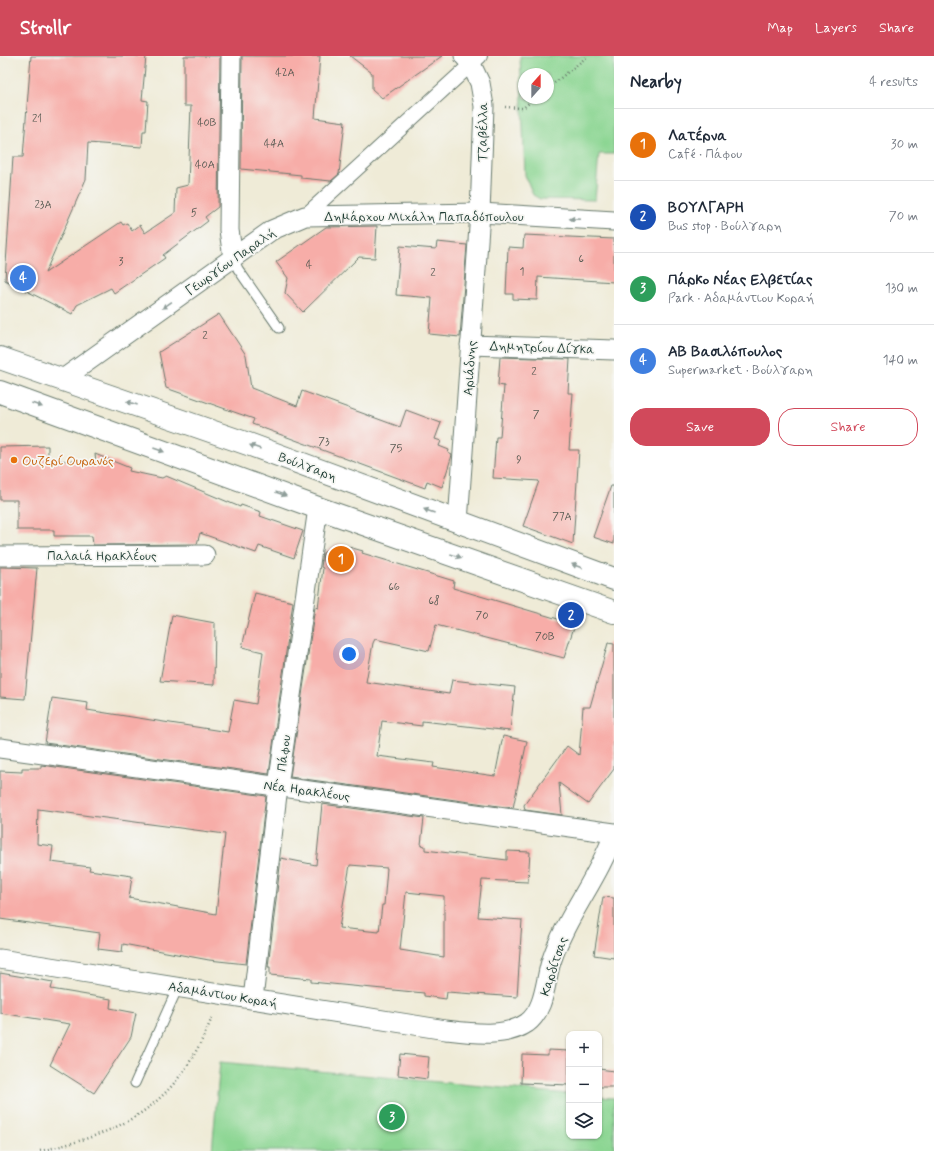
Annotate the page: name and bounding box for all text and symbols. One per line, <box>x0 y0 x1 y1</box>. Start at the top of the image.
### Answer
text: Strollr <box>20 16 71 41</box>
text: Map <box>767 19 793 37</box>
text: Layers <box>815 19 857 37</box>
text: Share <box>879 19 914 37</box>
house number: 42Α <box>275 66 295 80</box>
north arrow <box>518 68 554 104</box>
text: Nearby <box>630 71 682 93</box>
text: 4 results <box>869 74 918 91</box>
street label: Τζαβέλλα <box>474 102 493 162</box>
house number: 21 <box>32 112 42 126</box>
house number: 40Β <box>197 116 217 130</box>
text: Λατέρνα <box>668 126 727 146</box>
text: 1 <box>640 136 646 153</box>
text: 30 m <box>891 136 918 153</box>
house number: 44Α <box>264 137 284 151</box>
text: Café · Πάφου <box>668 146 742 163</box>
house number: 40Α <box>195 158 215 172</box>
house number: 23Α <box>34 198 52 212</box>
text: ΒΟΥΛΓΑΡΗ <box>668 198 744 218</box>
house number: 5 <box>191 206 198 220</box>
text: 2 <box>640 208 646 225</box>
text: 70 m <box>889 208 918 225</box>
street label: Δημάρχου Μιχάλη Παπαδόπουλου <box>324 209 524 226</box>
one-way arrow <box>568 216 581 222</box>
text: Bus stop · Βούλγαρη <box>668 218 782 235</box>
street label: Γεωργίου Παραλή <box>182 225 279 300</box>
house number: 6 <box>578 252 584 266</box>
house number: 3 <box>119 255 124 269</box>
house number: 4 <box>306 258 313 272</box>
pin: 4 <box>10 263 36 293</box>
house number: 1 <box>520 265 525 279</box>
house number: 2 <box>430 266 436 280</box>
text: Πάρκο Νέας Ελβετίας <box>668 270 813 290</box>
text: 3 <box>640 280 646 297</box>
text: 130 m <box>885 280 918 297</box>
text: Park · Αδαμάντιου Κοραή <box>668 290 814 307</box>
one-way arrow <box>162 301 172 309</box>
house number: 2 <box>202 329 208 343</box>
street label: Δημητρίου Δίγκα <box>489 338 595 359</box>
street label: Αριάδνης <box>460 340 481 396</box>
text: ΑΒ Βασιλόπουλος <box>668 342 782 362</box>
text: 4 <box>639 352 647 369</box>
text: 140 m <box>883 352 918 369</box>
text: Supermarket · Βούλγαρη <box>668 362 813 379</box>
house number: 2 <box>531 365 537 379</box>
one-way arrow <box>126 400 138 406</box>
one-way arrow <box>31 402 43 408</box>
house number: 7 <box>533 408 540 422</box>
button: Save <box>630 408 770 446</box>
button: Share <box>778 408 918 446</box>
house number: 73 <box>318 435 330 449</box>
house number: 75 <box>390 442 402 456</box>
one-way arrow <box>248 443 260 449</box>
one-way arrow <box>153 447 165 453</box>
street label: Βούλγαρη <box>276 449 339 486</box>
place label: Ουζερί Ουρανός <box>22 453 114 470</box>
house number: 9 <box>516 453 522 467</box>
marker: Ουζερί Ουρανός <box>9 455 19 465</box>
one-way arrow <box>275 491 287 497</box>
one-way arrow <box>423 508 435 514</box>
house number: 77Α <box>552 510 572 524</box>
pin: 1 <box>328 544 354 574</box>
street label: Παλαιά Ηρακλέους <box>47 548 157 565</box>
one-way arrow <box>451 554 463 560</box>
one-way arrow <box>571 562 583 568</box>
house number: 66 <box>388 580 400 594</box>
house number: 68 <box>428 594 440 608</box>
pin: 2 <box>558 600 584 630</box>
house number: 70 <box>476 609 488 623</box>
house number: 70Β <box>535 630 555 644</box>
your location <box>339 644 359 664</box>
street label: Πάφου <box>274 734 295 773</box>
street label: Νέα Ηρακλέους <box>262 777 351 806</box>
street label: Καρδίτσας <box>537 934 572 998</box>
street label: Αδαμάντιου Κοραή <box>167 978 279 1013</box>
map controls <box>566 1031 602 1139</box>
button: + <box>566 1031 602 1067</box>
button: − <box>566 1067 602 1103</box>
pin: 3 <box>379 1102 405 1132</box>
button: layers <box>566 1103 602 1139</box>

